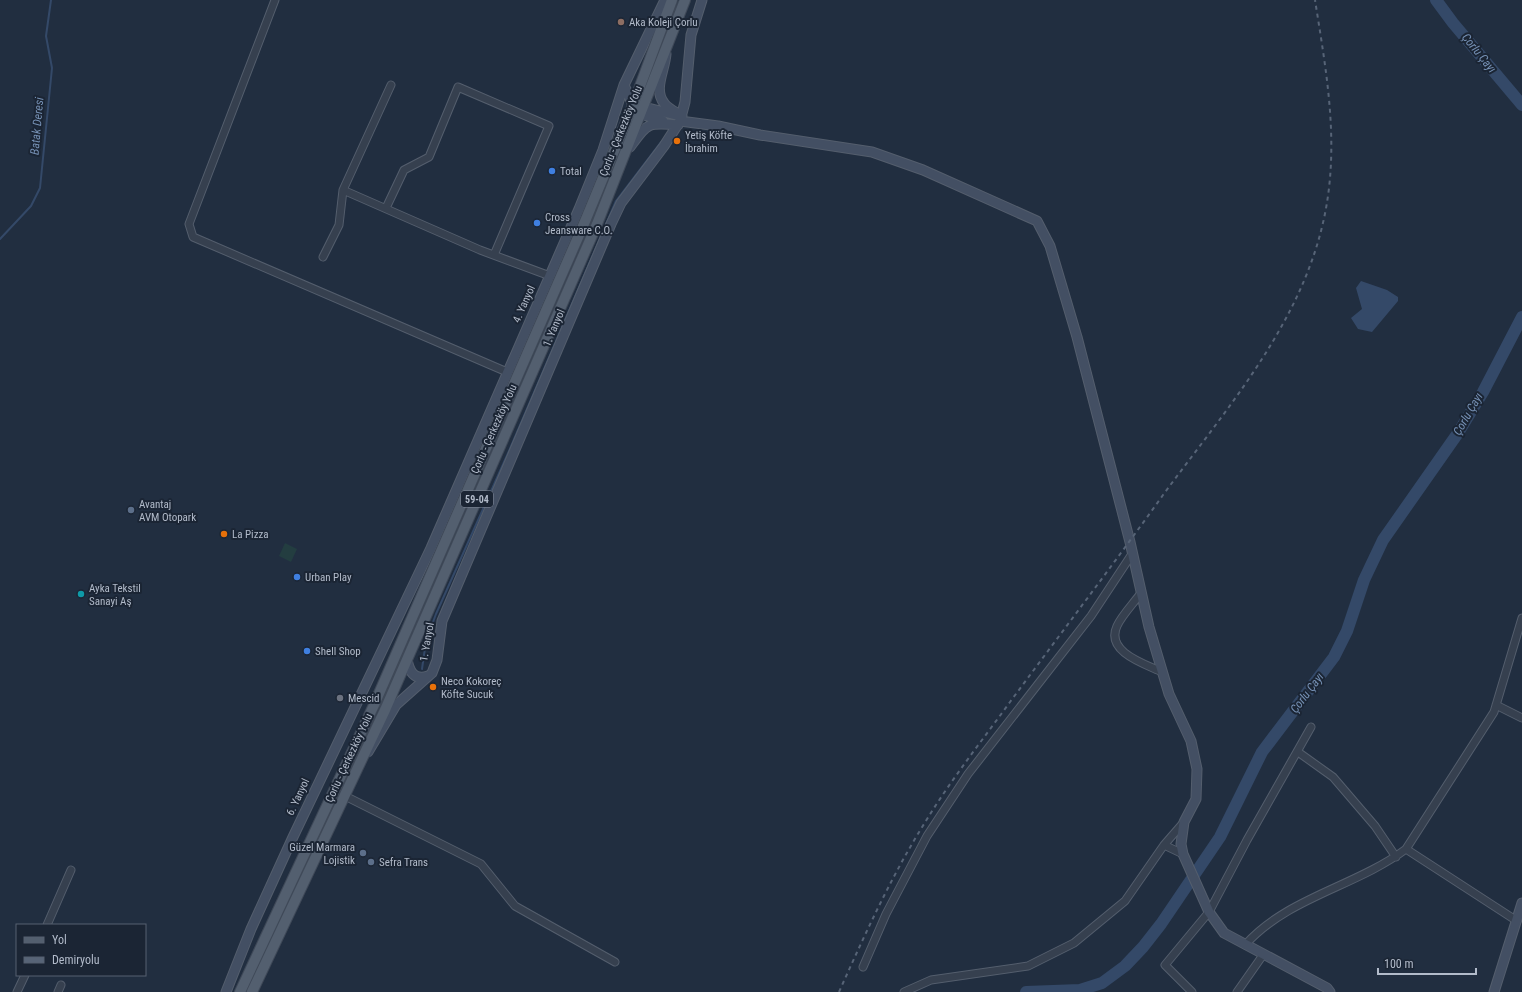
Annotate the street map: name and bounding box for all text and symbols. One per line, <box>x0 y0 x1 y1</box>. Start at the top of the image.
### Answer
place label: Aka Koleji Çorlu <box>629 16 698 29</box>
marker: Aka Koleji Çorlu <box>616 17 626 27</box>
water label: Çorlu Çayı <box>1459 30 1499 76</box>
street label: Çorlu - Çerkezköy Yolu <box>597 84 645 178</box>
water label: Batak Deresi <box>28 96 47 155</box>
place label: Yetiş Köfte İbrahim <box>685 129 732 155</box>
marker: Yetiş Köfte İbrahim <box>672 136 682 146</box>
place label: Total <box>560 165 582 178</box>
marker: Total <box>547 166 557 176</box>
place label: Cross Jeansware C.O. <box>545 211 613 237</box>
marker: Cross Jeansware C.O. <box>532 218 542 228</box>
street label: 4. Yanyol <box>510 283 538 325</box>
street label: 1. Yanyol <box>540 307 568 349</box>
street label: Çorlu - Çerkezköy Yolu <box>468 382 520 476</box>
water label: Çorlu Çayı <box>1450 390 1486 438</box>
road number: 59-04 <box>461 491 493 507</box>
place label: Avantaj AVM Otopark <box>139 498 196 524</box>
marker: Avantaj AVM Otopark <box>126 505 136 515</box>
place label: La Pizza <box>232 528 269 541</box>
marker: La Pizza <box>219 529 229 539</box>
place label: Urban Play <box>305 571 352 584</box>
marker: Urban Play <box>292 572 302 582</box>
place label: Ayka Tekstil Sanayi Aş <box>89 582 141 608</box>
marker: Ayka Tekstil Sanayi Aş <box>76 589 86 599</box>
street label: 1. Yanyol <box>417 621 437 663</box>
place label: Shell Shop <box>315 645 361 658</box>
marker: Shell Shop <box>302 646 312 656</box>
water label: Çorlu Çayı <box>1287 670 1327 716</box>
place label: Neco Kokoreç Köfte Sucuk <box>441 675 501 701</box>
marker: Neco Kokoreç Köfte Sucuk <box>428 682 438 692</box>
place label: Mescid <box>348 692 380 705</box>
marker: Mescid <box>335 693 345 703</box>
street label: Çorlu - Çerkezköy Yolu <box>323 711 375 805</box>
street label: 6. Yanyol <box>284 776 312 818</box>
place label: Güzel Marmara Lojistik <box>289 841 355 867</box>
marker: Güzel Marmara Lojistik <box>358 848 368 858</box>
place label: Sefra Trans <box>379 856 428 869</box>
marker: Sefra Trans <box>366 857 376 867</box>
legend <box>16 924 146 976</box>
text: Yol <box>52 933 67 947</box>
scale bar <box>1378 950 1476 976</box>
text: Demiryolu <box>52 953 100 967</box>
text: 100 m <box>1384 957 1414 971</box>

